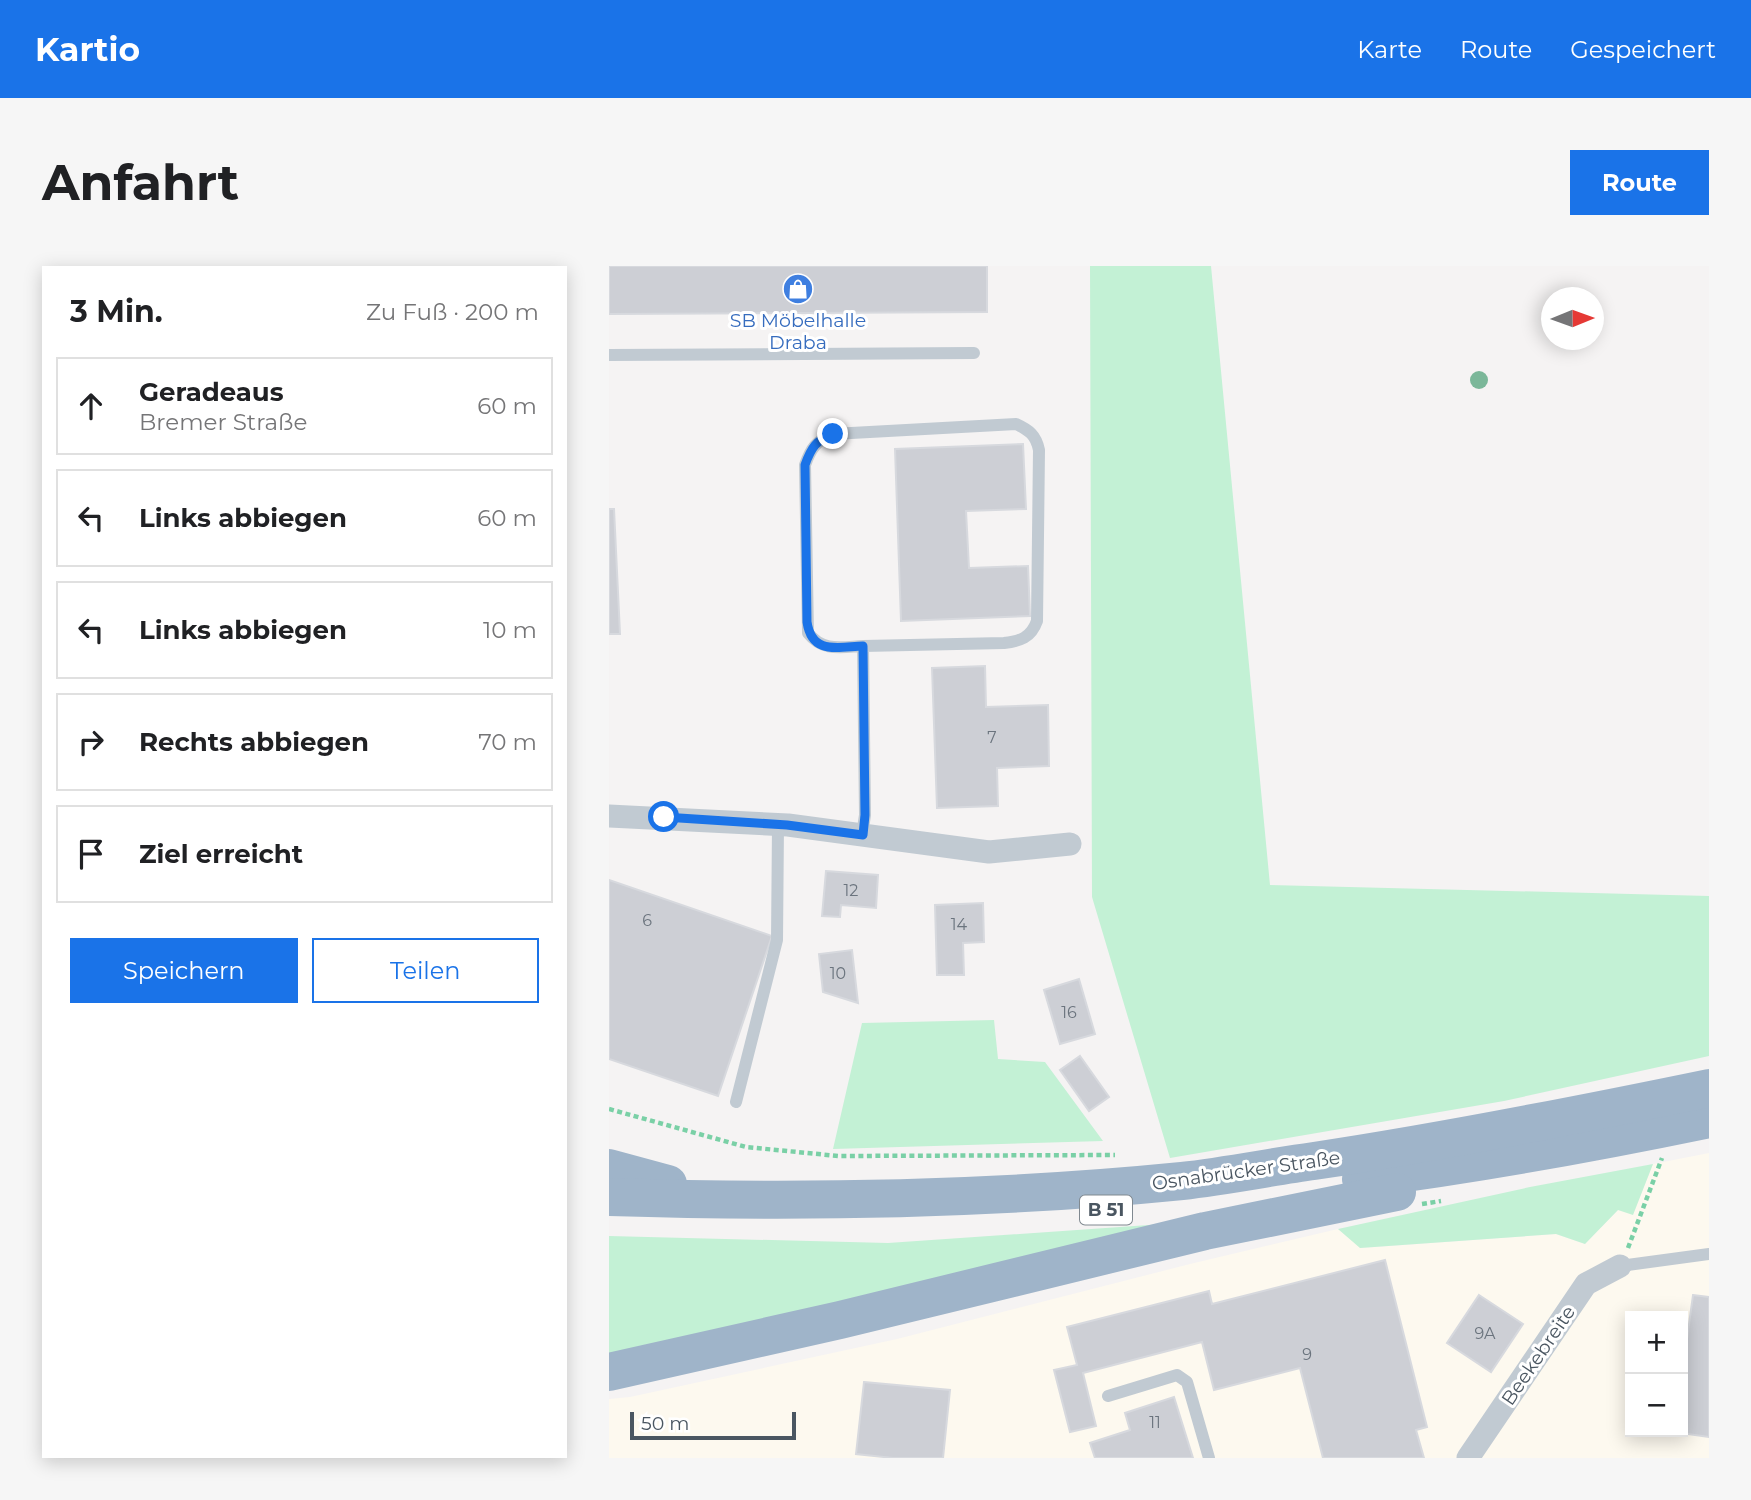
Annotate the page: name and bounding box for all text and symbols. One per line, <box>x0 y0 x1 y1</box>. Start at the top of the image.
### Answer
text: Kartio <box>35 29 140 69</box>
text: Karte <box>1357 35 1422 64</box>
text: Route <box>1460 35 1532 64</box>
text: Gespeichert <box>1570 35 1716 64</box>
button: Route <box>1570 150 1709 215</box>
text: Anfahrt <box>42 153 239 212</box>
shop icon: SB Möbelhalle Draba <box>781 272 815 306</box>
north arrow <box>1541 287 1604 350</box>
text: 3 Min. <box>70 293 163 330</box>
text: Zu Fuß · 200 m <box>366 298 539 326</box>
place label: SB Möbelhalle Draba <box>730 309 866 354</box>
text: Geradeaus <box>139 376 284 408</box>
icon: ahead <box>72 387 110 425</box>
text: 60 m <box>477 392 537 420</box>
text: Bremer Straße <box>139 408 307 436</box>
route end <box>817 418 848 449</box>
icon: left <box>72 499 110 537</box>
text: Links abbiegen <box>139 502 347 534</box>
text: 60 m <box>477 504 537 532</box>
icon: left <box>72 611 110 649</box>
text: Links abbiegen <box>139 614 347 646</box>
text: 10 m <box>483 616 537 644</box>
icon: right <box>72 723 110 761</box>
text: Rechts abbiegen <box>139 726 369 758</box>
text: 70 m <box>478 728 537 756</box>
house number: 7 <box>987 728 997 747</box>
route start <box>648 801 679 832</box>
icon: arrive <box>72 835 110 873</box>
text: Ziel erreicht <box>139 838 303 870</box>
house number: 12 <box>844 881 858 900</box>
house number: 6 <box>642 911 652 930</box>
house number: 14 <box>951 915 968 934</box>
button: Speichern <box>70 938 298 1003</box>
button: Teilen <box>312 938 539 1003</box>
house number: 10 <box>830 964 846 983</box>
house number: 16 <box>1061 1003 1077 1022</box>
street label: Osnabrücker Straße <box>1151 1146 1342 1195</box>
road number: B 51 <box>1080 1196 1132 1225</box>
street label: Beekebreite <box>1497 1301 1580 1409</box>
map controls <box>1625 1311 1688 1437</box>
button: + <box>1625 1311 1688 1374</box>
house number: 9A <box>1474 1324 1496 1343</box>
house number: 9 <box>1302 1345 1312 1364</box>
button: − <box>1625 1374 1688 1437</box>
scale bar <box>630 1409 796 1441</box>
text: 50 m <box>641 1412 689 1435</box>
house number: 11 <box>1149 1413 1161 1432</box>

